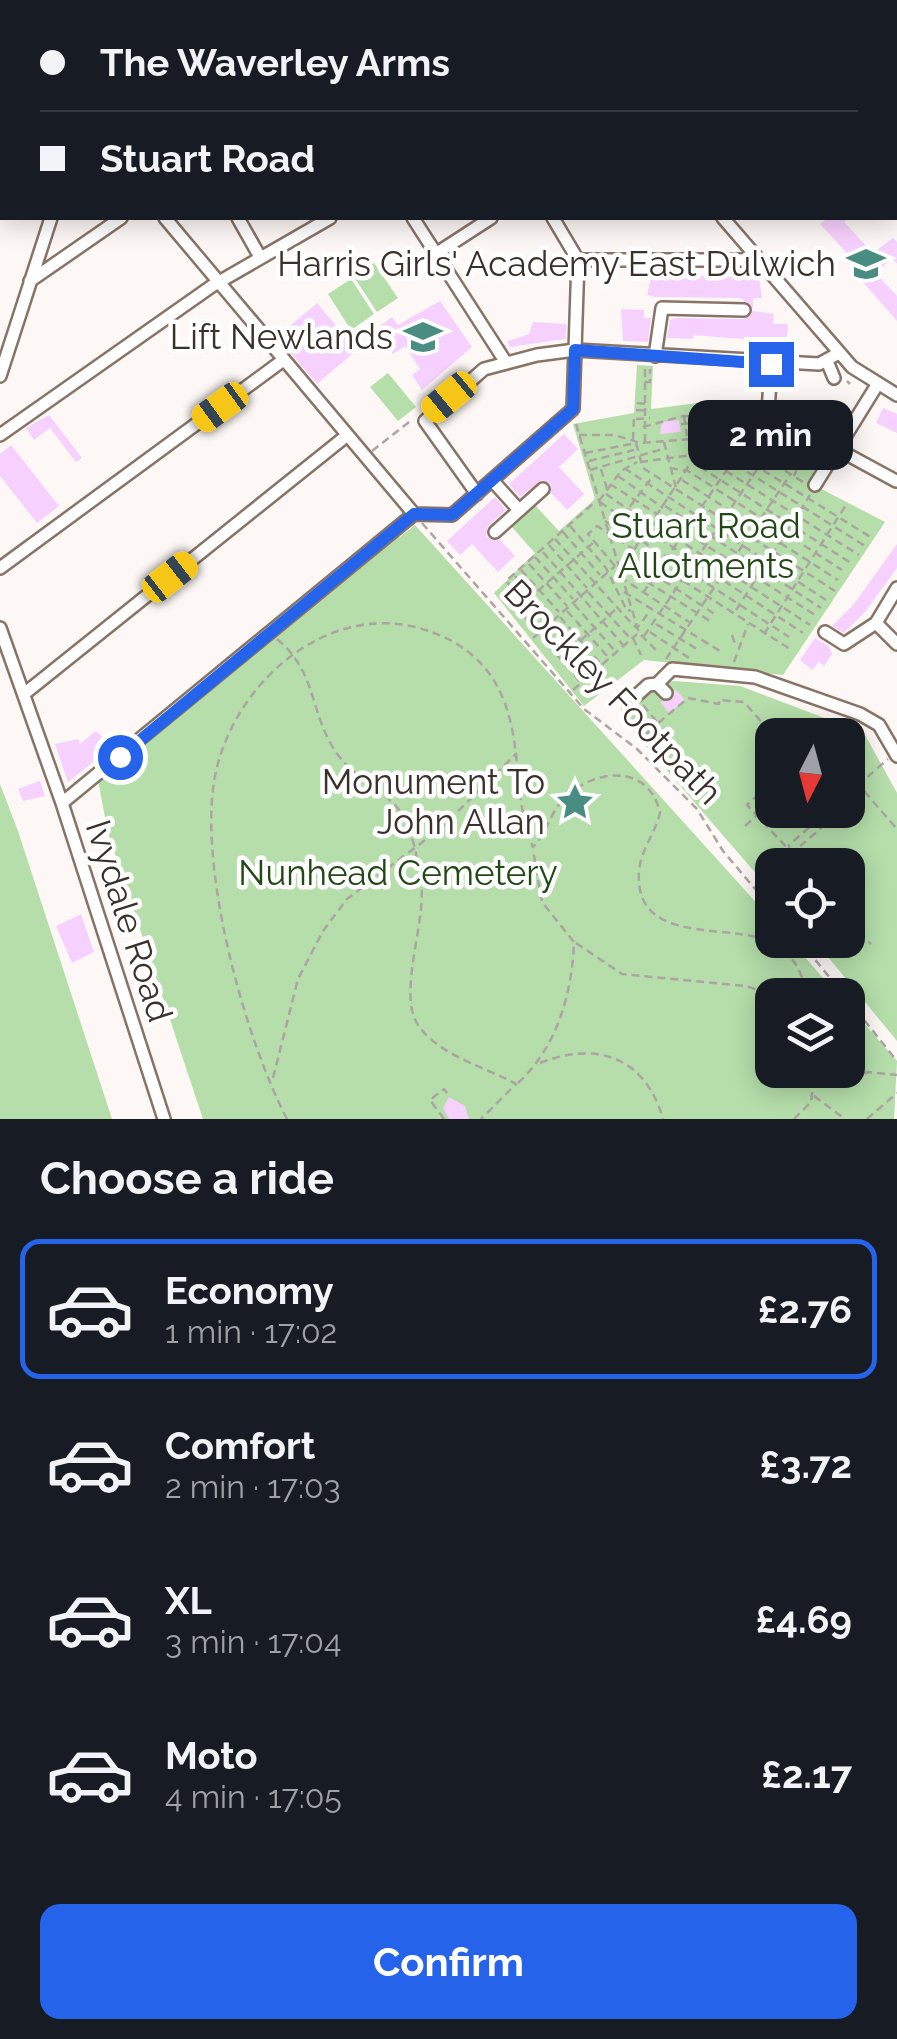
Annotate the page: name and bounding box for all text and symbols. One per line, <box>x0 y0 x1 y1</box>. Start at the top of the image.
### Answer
text: The Waverley Arms <box>100 40 450 85</box>
text: Stuart Road <box>100 136 315 181</box>
place label: Harris Girls' Academy East Dulwich <box>277 243 836 284</box>
school or university icon: Harris Girls' Academy East Dulwich <box>845 243 887 285</box>
place label: Lift Newlands <box>170 316 393 357</box>
school or university icon: Lift Newlands <box>402 316 444 358</box>
route end <box>749 342 794 387</box>
car <box>416 366 482 428</box>
car <box>187 377 253 437</box>
callout: 2 min <box>688 399 854 469</box>
text: 2 min <box>729 416 812 453</box>
park label: Stuart Road Allotments <box>611 505 801 586</box>
car <box>137 547 203 607</box>
street label: Brockley Footpath <box>496 571 731 812</box>
north arrow <box>755 718 865 828</box>
map controls <box>755 718 865 1088</box>
route start <box>98 735 143 780</box>
place label: Monument To John Allan <box>322 761 545 842</box>
place icon: Monument To John Allan <box>554 781 596 823</box>
street label: Ivydale Road <box>78 815 181 1027</box>
button: locate <box>755 848 865 958</box>
park label: Nunhead Cemetery <box>238 852 558 893</box>
button: layers <box>755 978 865 1088</box>
text: Choose a ride <box>40 1152 334 1205</box>
icon: car <box>45 1264 135 1354</box>
text: Economy <box>165 1268 334 1313</box>
text: £2.76 <box>758 1287 852 1332</box>
text: 1 min · 17:02 <box>165 1313 337 1350</box>
icon: car <box>45 1419 135 1509</box>
text: Comfort <box>165 1423 315 1468</box>
text: £3.72 <box>760 1442 852 1487</box>
text: 2 min · 17:03 <box>165 1468 341 1505</box>
icon: car <box>45 1574 135 1664</box>
text: XL <box>165 1578 212 1623</box>
text: £4.69 <box>756 1597 852 1642</box>
text: 3 min · 17:04 <box>165 1623 341 1660</box>
icon: car <box>45 1729 135 1819</box>
text: Moto <box>165 1733 258 1778</box>
text: £2.17 <box>761 1752 852 1797</box>
text: 4 min · 17:05 <box>165 1778 342 1815</box>
button: Confirm <box>40 1904 857 2019</box>

